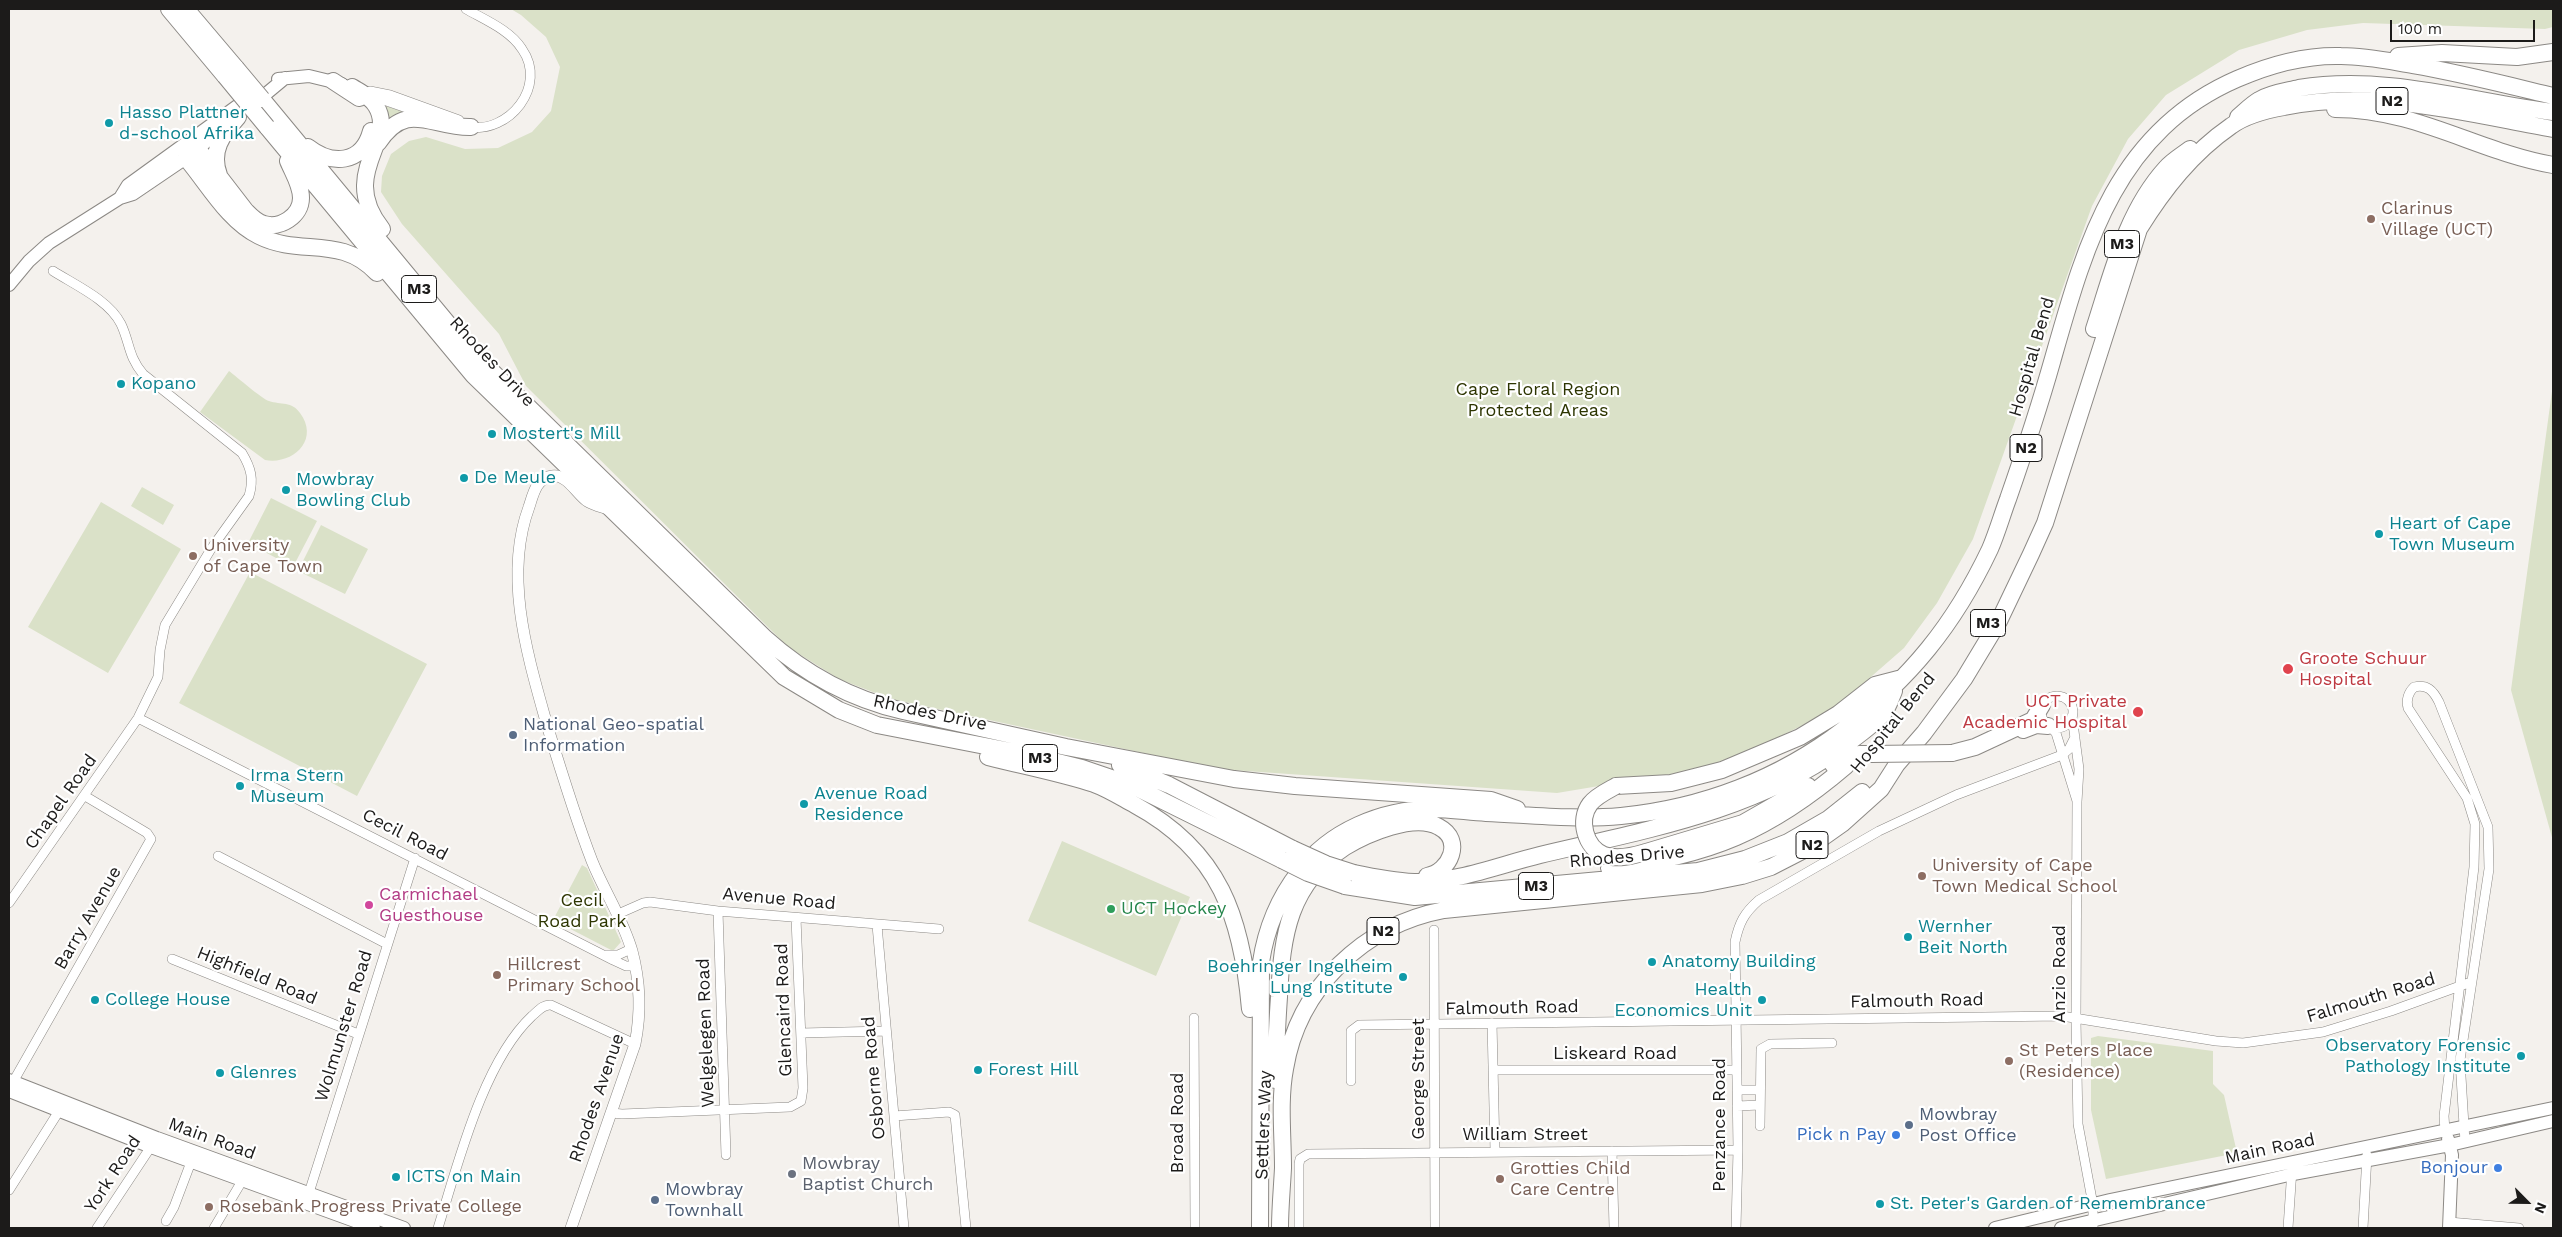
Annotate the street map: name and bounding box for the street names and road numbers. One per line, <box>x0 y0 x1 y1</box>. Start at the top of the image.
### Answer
road number: N2 <box>2376 88 2408 114</box>
road number: M3 <box>2104 230 2140 258</box>
road number: M3 <box>402 276 436 302</box>
street label: Hospital Bend <box>2005 295 2059 419</box>
street label: Rhodes Drive <box>445 312 539 412</box>
road number: N2 <box>2010 434 2042 462</box>
road number: M3 <box>1970 610 2006 636</box>
street label: Hospital Bend <box>1846 668 1940 778</box>
street label: Rhodes Drive <box>871 690 989 736</box>
road number: M3 <box>1022 744 1058 771</box>
street label: Chapel Road <box>20 750 102 854</box>
street label: Cecil Road <box>359 804 451 866</box>
road number: N2 <box>1796 832 1828 858</box>
street label: Rhodes Drive <box>1568 841 1686 873</box>
street label: Barry Avenue <box>50 862 126 974</box>
road number: M3 <box>1518 872 1554 899</box>
street label: Avenue Road <box>721 883 837 915</box>
road number: N2 <box>1367 918 1399 944</box>
street label: Anzio Road <box>2049 925 2071 1023</box>
street label: Highfield Road <box>194 942 320 1010</box>
street label: Glencaird Road <box>771 943 797 1077</box>
street label: Wolmunster Road <box>311 948 377 1104</box>
street label: Welgelegen Road <box>693 958 719 1108</box>
street label: Falmouth Road <box>2304 968 2438 1028</box>
street label: Falmouth Road <box>1850 989 1984 1013</box>
street label: Falmouth Road <box>1445 996 1579 1020</box>
street label: Osborne Road <box>858 1015 890 1141</box>
street label: George Street <box>1408 1018 1430 1140</box>
street label: Rhodes Avenue <box>565 1031 629 1165</box>
street label: Liskeard Road <box>1553 1043 1677 1065</box>
street label: Penzance Road <box>1709 1058 1731 1192</box>
street label: Settlers Way <box>1251 1070 1277 1180</box>
street label: Broad Road <box>1167 1072 1189 1174</box>
street label: Main Road <box>165 1113 259 1165</box>
street label: William Street <box>1462 1124 1588 1146</box>
street label: Main Road <box>2223 1129 2317 1169</box>
street label: York Road <box>80 1131 146 1217</box>

